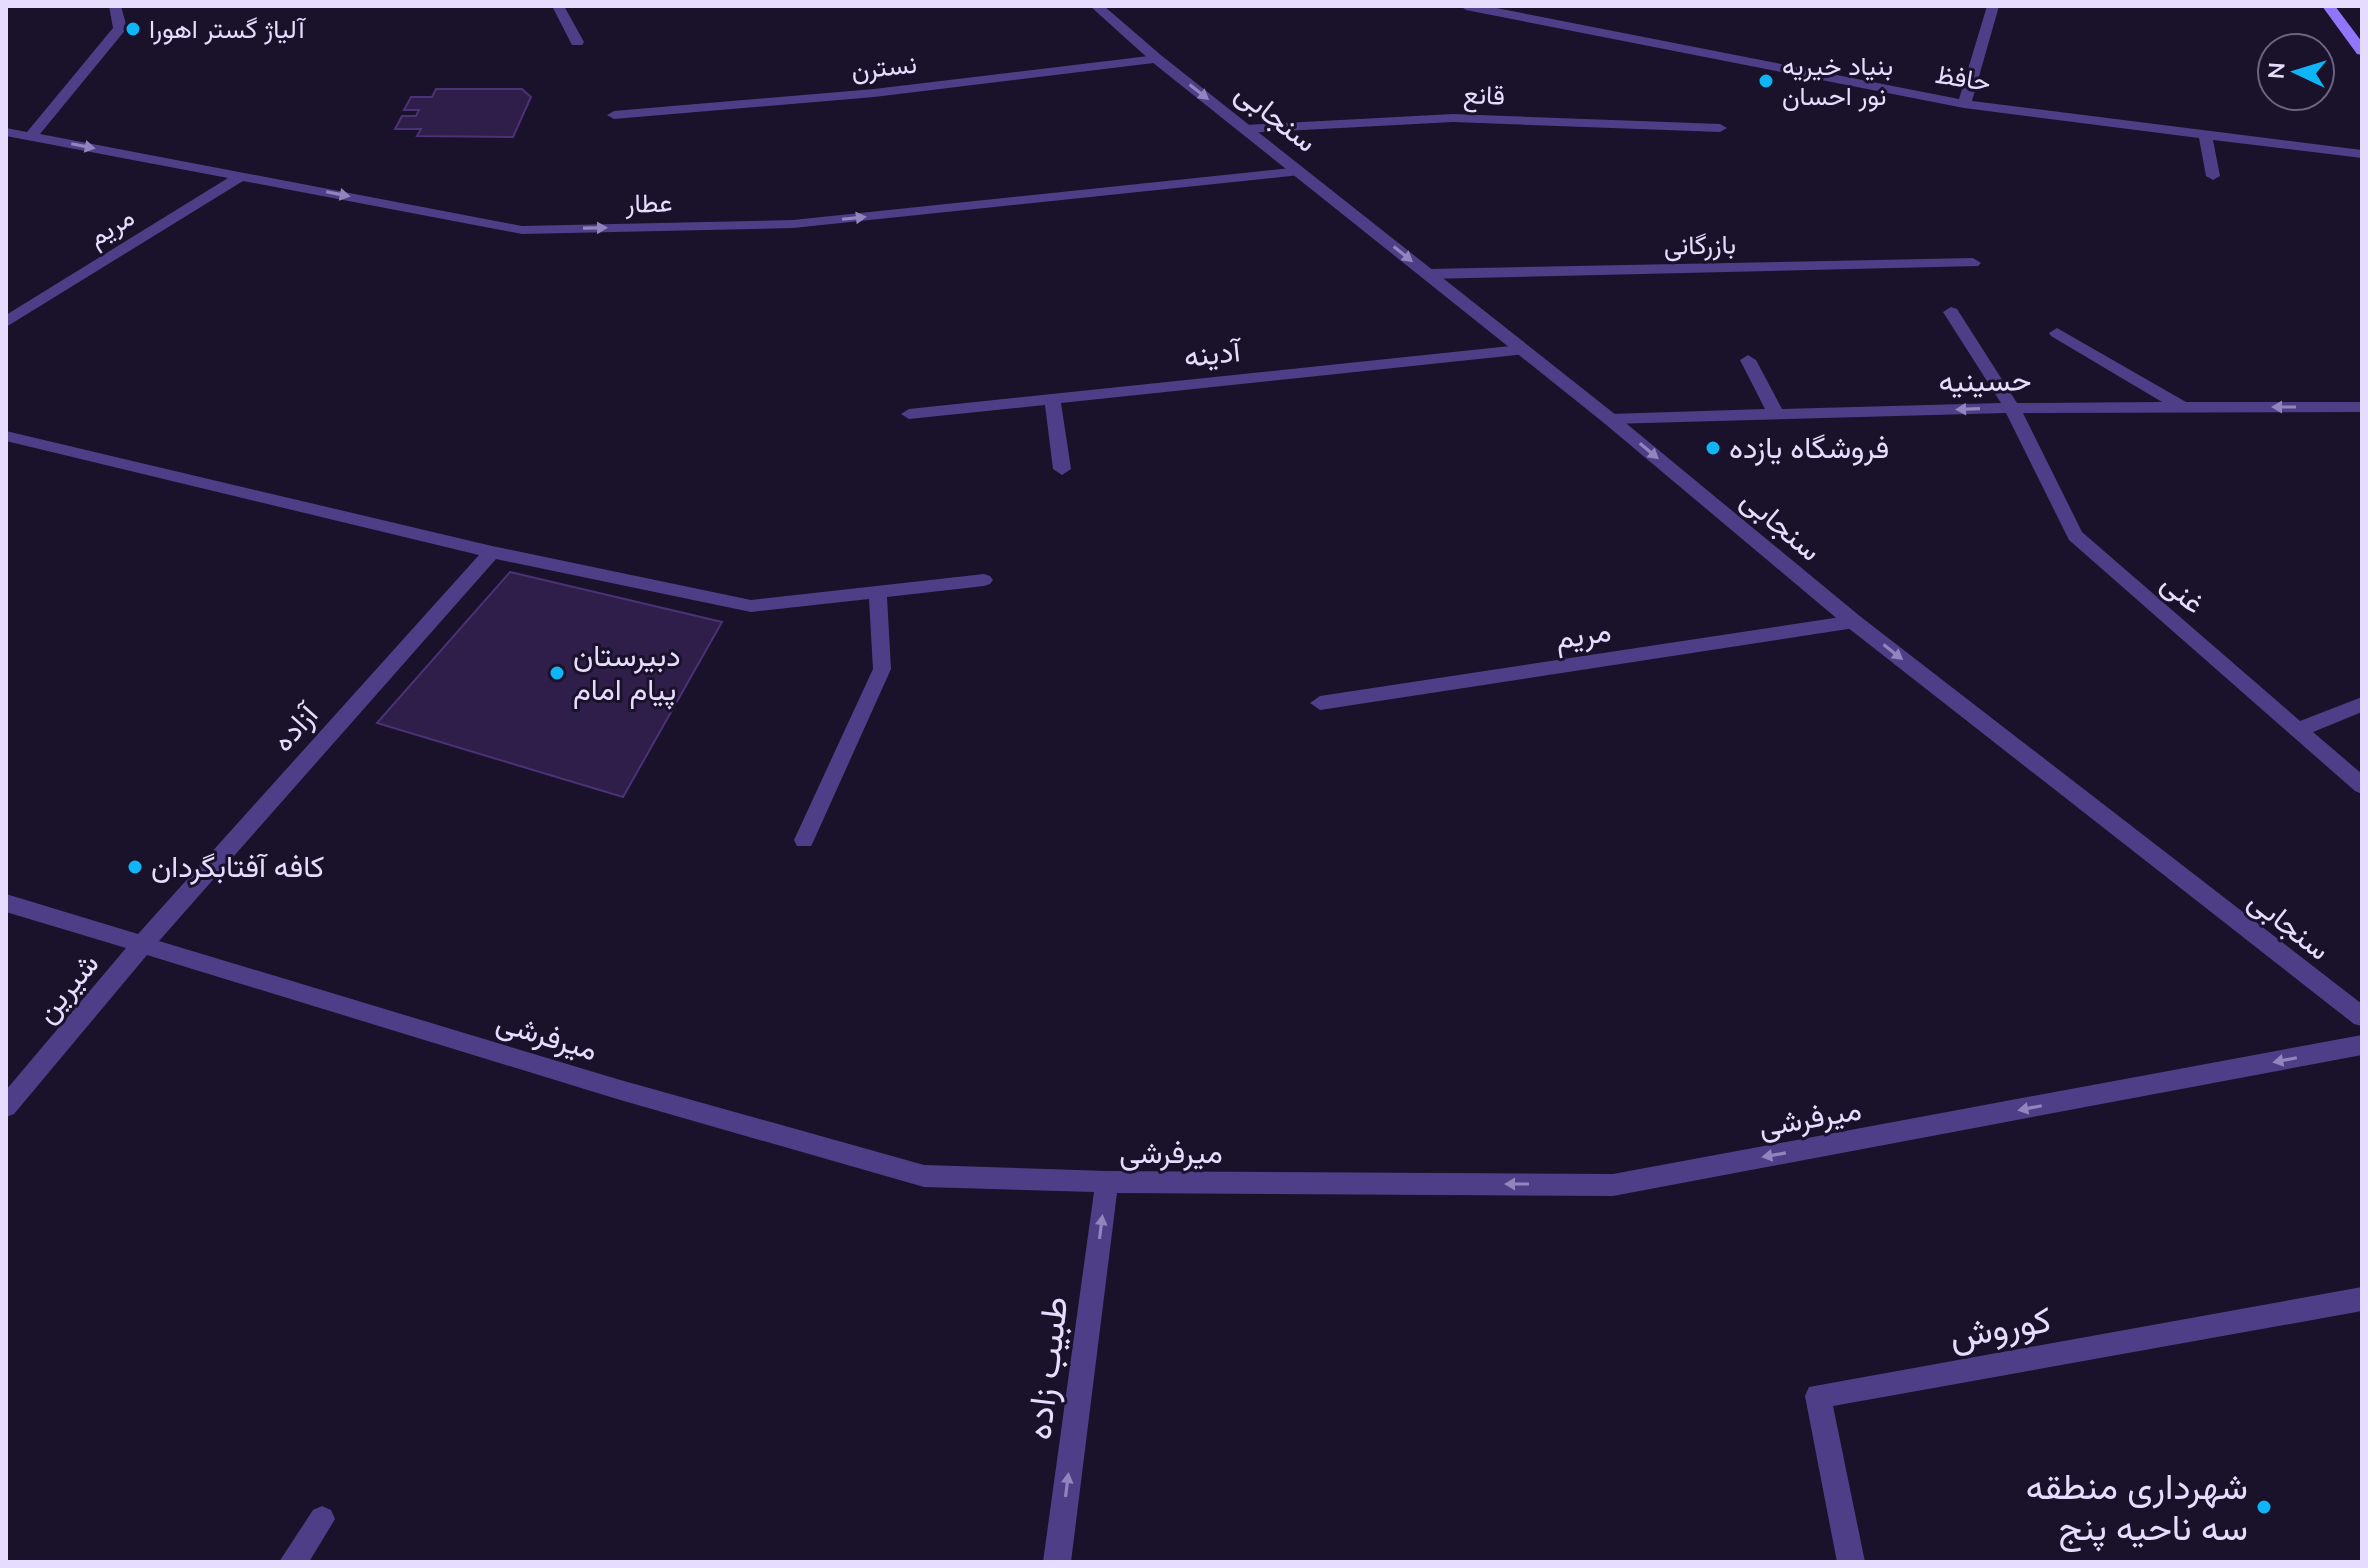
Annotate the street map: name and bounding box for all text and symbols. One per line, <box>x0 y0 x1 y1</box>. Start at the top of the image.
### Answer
place label: آلیاژ گستر اهورا <box>149 12 307 45</box>
marker: آلیاژ گستر اهورا <box>124 20 142 38</box>
north arrow <box>2256 32 2336 112</box>
street label: نسترن <box>850 47 918 86</box>
place label: بنیاد خیریه نور احسان <box>1782 49 1893 112</box>
street label: حافظ <box>1933 57 1993 98</box>
text: N <box>2262 61 2291 80</box>
marker: بنیاد خیریه نور احسان <box>1757 72 1775 90</box>
street label: سنجابی <box>1228 73 1325 160</box>
street label: قانع <box>1463 77 1505 114</box>
one-way arrow <box>1189 84 1209 100</box>
one-way arrow <box>71 140 96 152</box>
street label: عطار <box>624 186 673 219</box>
one-way arrow <box>326 188 351 200</box>
street label: مریم <box>81 200 141 254</box>
one-way arrow <box>842 211 867 224</box>
one-way arrow <box>583 222 608 235</box>
street label: بازرگانی <box>1664 227 1736 262</box>
one-way arrow <box>1392 245 1412 262</box>
street label: آدینه <box>1182 331 1244 375</box>
street label: حسینیه <box>1938 360 2032 400</box>
one-way arrow <box>2271 401 2296 413</box>
one-way arrow <box>1955 403 1980 415</box>
place label: فروشگاه یازده <box>1729 428 1889 466</box>
marker: فروشگاه یازده <box>1704 439 1722 457</box>
one-way arrow <box>1639 442 1659 459</box>
street label: سنجابی <box>1734 480 1830 569</box>
street label: غنی <box>2154 563 2213 621</box>
street label: مریم <box>1552 611 1614 658</box>
place label: دبیرستان پیام امام <box>573 636 681 710</box>
one-way arrow <box>1883 644 1903 660</box>
marker: دبیرستان پیام امام <box>548 664 566 682</box>
street label: آزاده <box>263 694 327 759</box>
place label: کافه آفتابگردان <box>151 847 324 885</box>
marker: کافه آفتابگردان <box>126 858 144 876</box>
street label: سنجابی <box>2241 881 2338 968</box>
street label: شیرین <box>26 945 106 1030</box>
street label: میرفرشی <box>492 1002 602 1068</box>
one-way arrow <box>2273 1054 2298 1066</box>
street label: میرفرشی <box>1756 1089 1864 1145</box>
one-way arrow <box>2017 1102 2042 1114</box>
street label: میرفرشی <box>1119 1133 1223 1171</box>
one-way arrow <box>1761 1150 1786 1162</box>
one-way arrow <box>1504 1178 1529 1190</box>
one-way arrow <box>1095 1214 1108 1239</box>
street label: طبیب زاده <box>1014 1294 1078 1442</box>
street label: کوروش <box>1946 1295 2054 1359</box>
place label: شهرداری منطقه سه ناحیه پنج <box>2026 1463 2248 1553</box>
one-way arrow <box>1061 1472 1074 1497</box>
marker: شهرداری منطقه سه ناحیه پنج <box>2255 1498 2273 1516</box>

